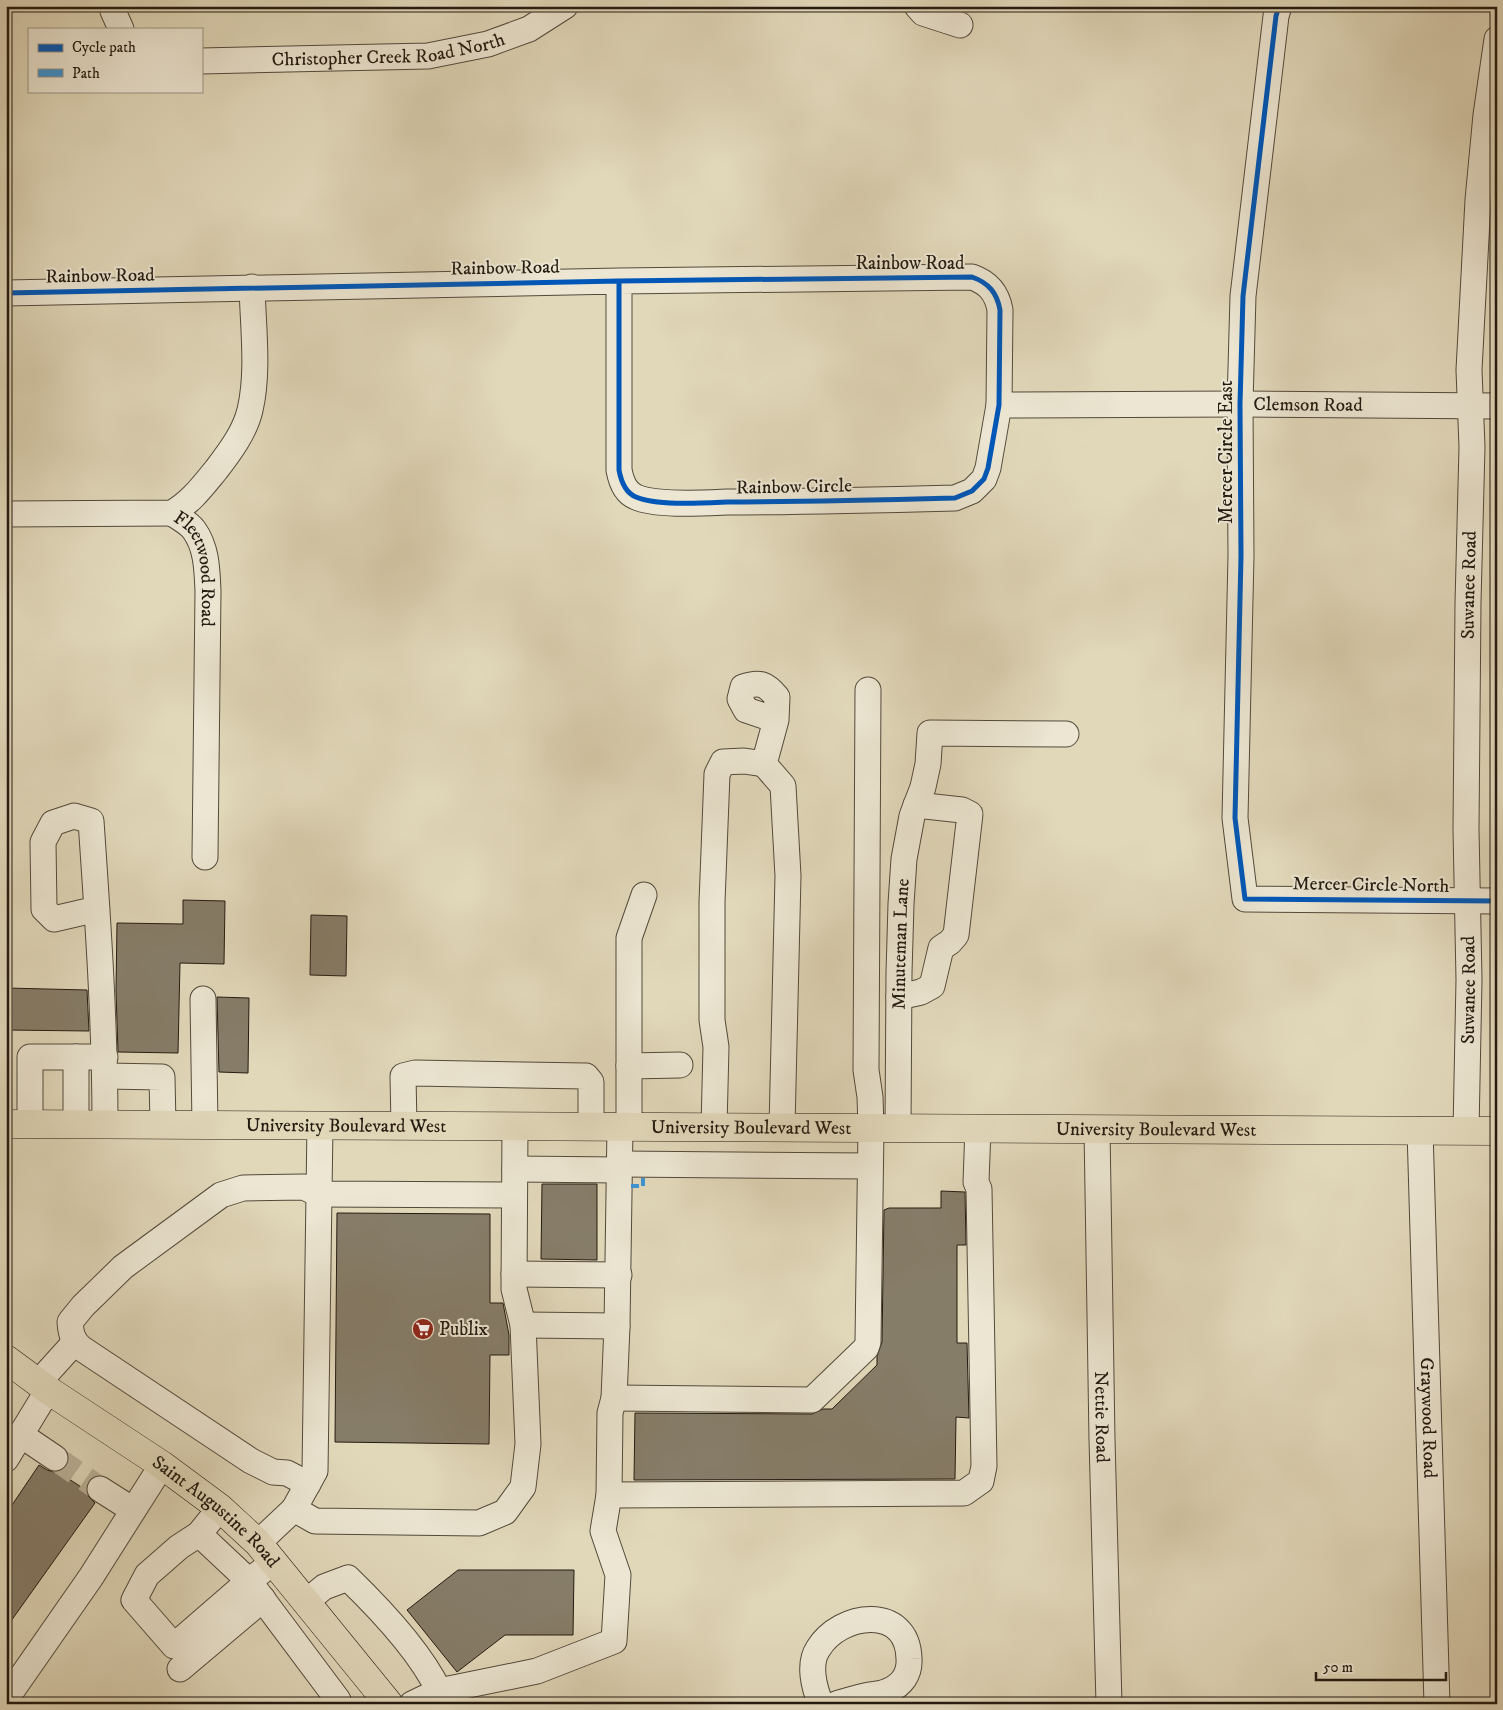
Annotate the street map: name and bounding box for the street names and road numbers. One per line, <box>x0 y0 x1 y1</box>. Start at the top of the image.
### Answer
street label: Christopher Creek Road North <box>271 27 508 71</box>
street label: Rainbow Road <box>855 252 965 275</box>
street label: Rainbow Road <box>450 256 560 280</box>
street label: Rainbow Road <box>45 264 155 288</box>
street label: Mercer Circle East <box>1215 380 1238 524</box>
street label: Clemson Road <box>1253 393 1363 416</box>
street label: Rainbow Circle <box>736 474 852 500</box>
street label: Fleetwood Road <box>169 506 220 628</box>
street label: Suwanee Road <box>1456 530 1481 639</box>
street label: Mercer Circle North <box>1292 872 1450 898</box>
street label: Minuteman Lane <box>887 878 914 1010</box>
street label: Suwanee Road <box>1456 935 1481 1044</box>
street label: University Boulevard West <box>246 1114 446 1138</box>
street label: University Boulevard West <box>651 1116 851 1139</box>
street label: University Boulevard West <box>1056 1117 1256 1141</box>
street label: Graywood Road <box>1415 1357 1442 1479</box>
street label: Nettie Road <box>1089 1371 1114 1464</box>
street label: Saint Augustine Road <box>148 1450 285 1572</box>

